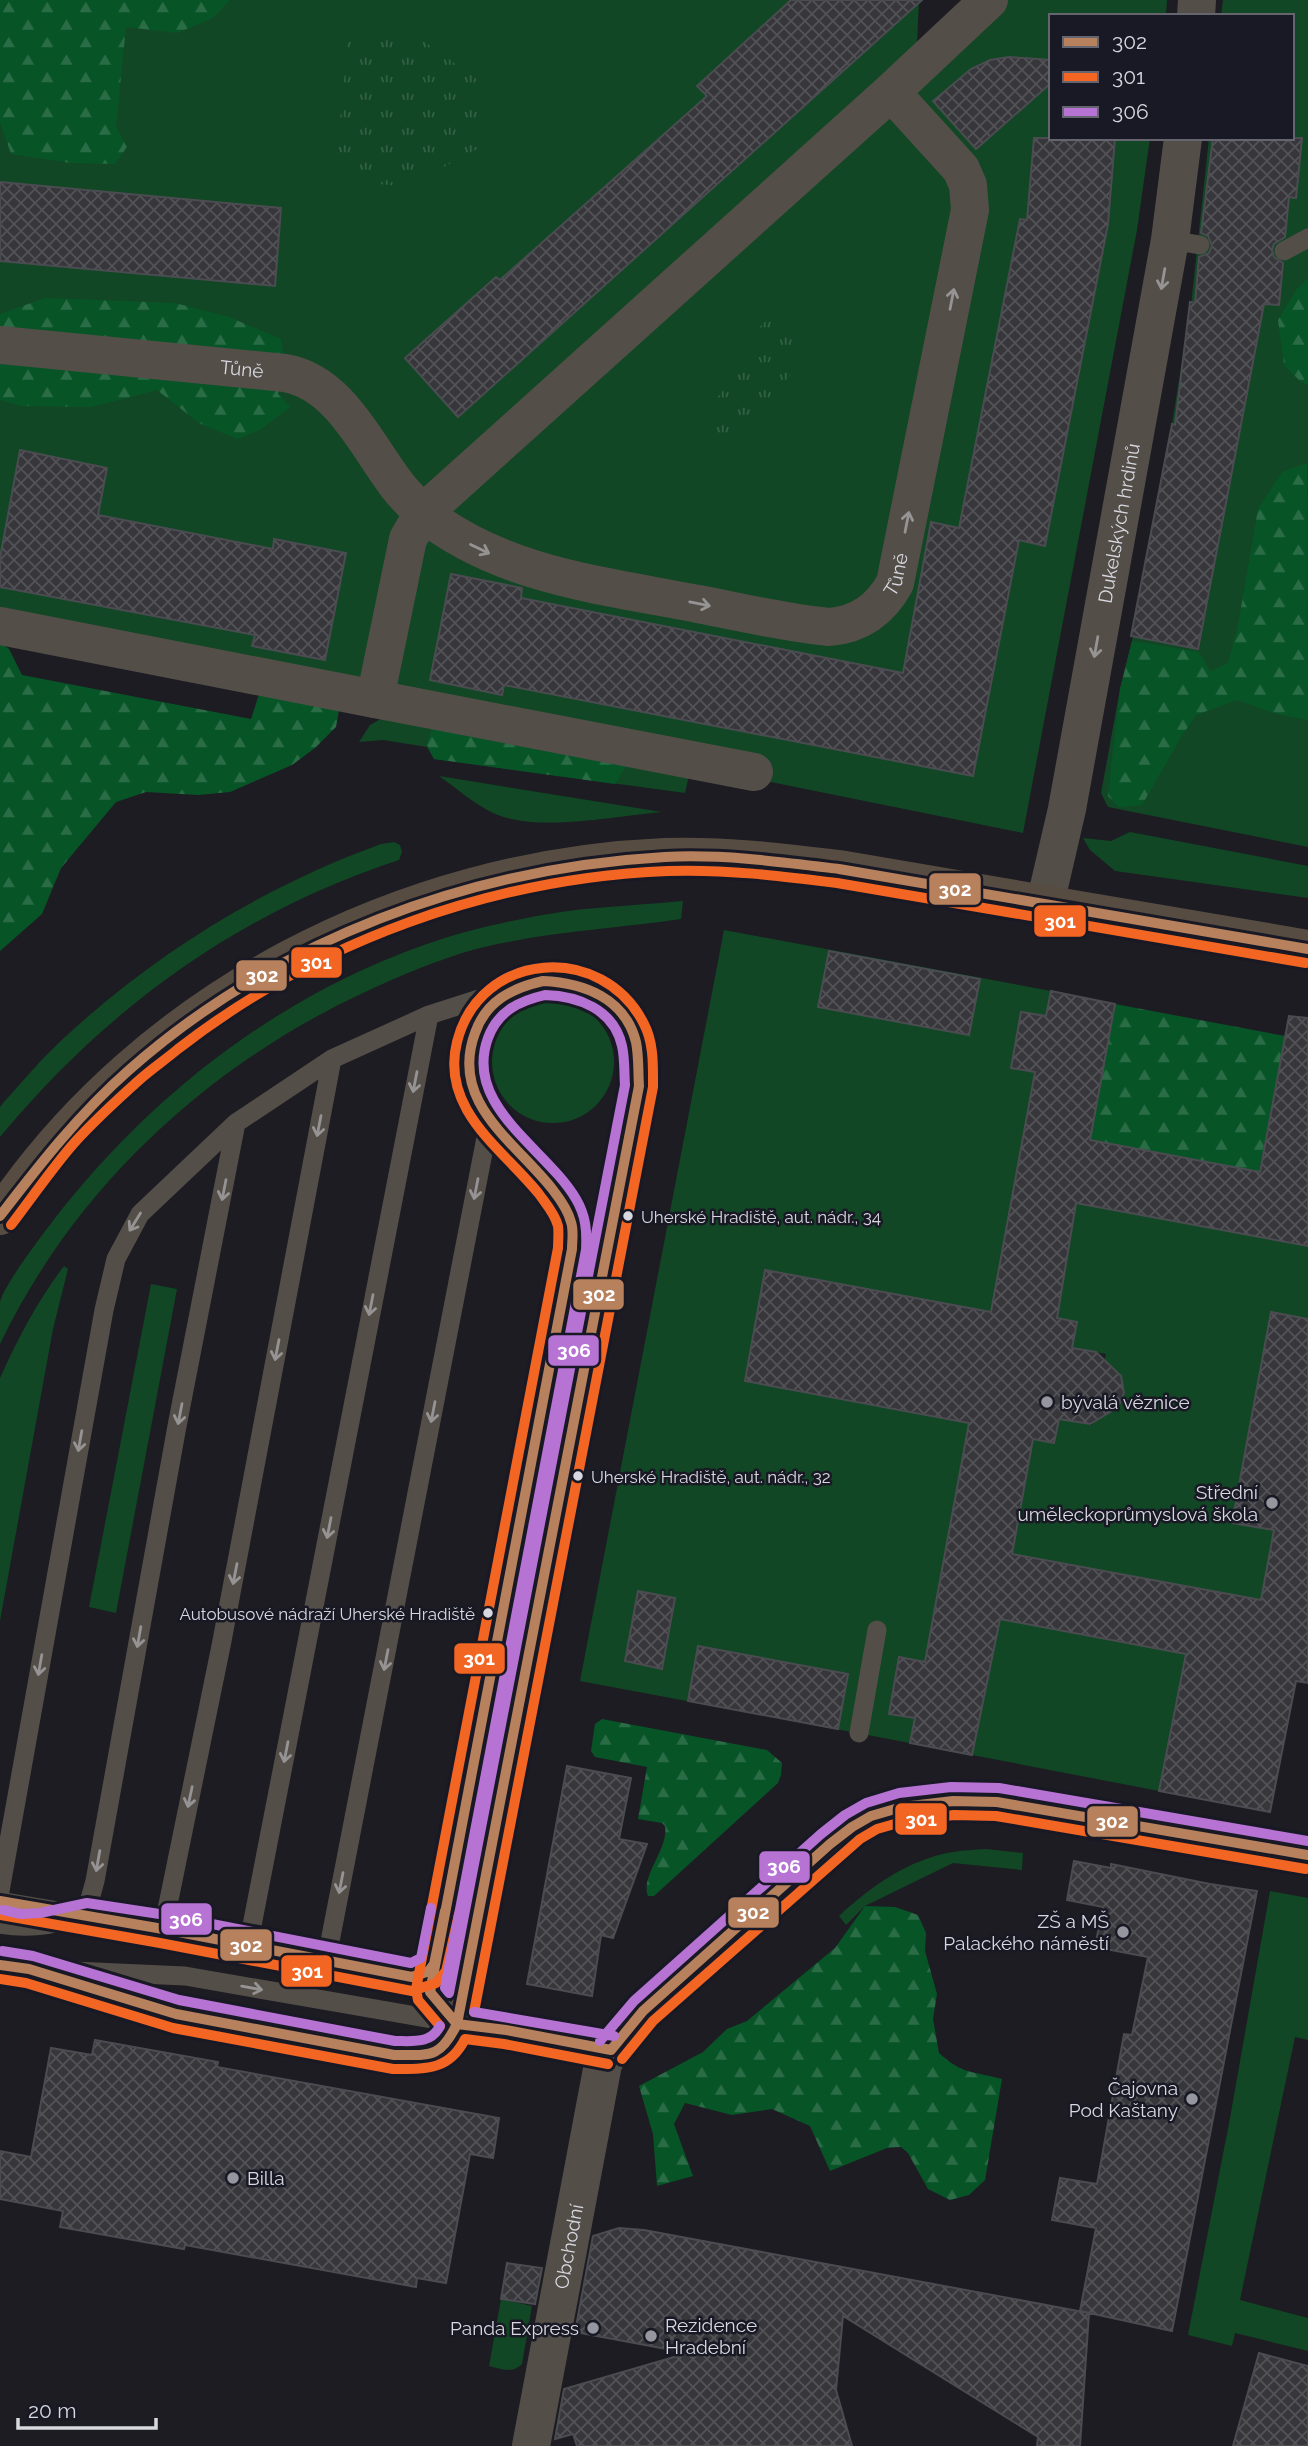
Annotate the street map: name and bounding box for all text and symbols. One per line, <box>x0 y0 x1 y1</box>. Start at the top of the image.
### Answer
legend <box>1049 14 1294 140</box>
text: 302 <box>1112 29 1147 54</box>
text: 301 <box>1112 64 1145 89</box>
text: 306 <box>1112 99 1149 124</box>
one-way arrow <box>1156 267 1169 289</box>
one-way arrow <box>946 288 960 311</box>
street label: Tůně <box>219 356 265 382</box>
street label: Dukelských hrdinů <box>1093 441 1144 605</box>
one-way arrow <box>901 511 915 534</box>
one-way arrow <box>470 543 491 556</box>
street label: Tůně <box>879 551 912 600</box>
one-way arrow <box>688 598 711 611</box>
one-way arrow <box>1089 635 1102 658</box>
line badge: 302 <box>928 872 982 906</box>
text: 302 <box>939 878 971 900</box>
line badge: 301 <box>1033 904 1087 938</box>
text: 301 <box>1044 910 1076 932</box>
line badge: 301 <box>290 946 343 979</box>
text: 301 <box>300 951 332 973</box>
line badge: 302 <box>235 959 288 992</box>
text: 302 <box>246 964 278 986</box>
one-way arrow <box>408 1070 422 1093</box>
one-way arrow <box>312 1114 325 1137</box>
one-way arrow <box>469 1177 482 1200</box>
one-way arrow <box>216 1178 230 1201</box>
place label: Uherské Hradiště, aut. nádr., 34 <box>641 1207 881 1227</box>
marker: Uherské Hradiště, aut. nádr., 34 <box>621 1209 635 1223</box>
one-way arrow <box>128 1212 143 1231</box>
line badge: 302 <box>572 1278 625 1311</box>
text: 302 <box>583 1283 615 1305</box>
one-way arrow <box>364 1293 378 1316</box>
line badge: 306 <box>547 1334 600 1367</box>
one-way arrow <box>270 1338 283 1361</box>
text: 306 <box>557 1339 591 1361</box>
place label: bývalá věznice <box>1061 1391 1190 1413</box>
marker: bývalá věznice <box>1039 1394 1055 1410</box>
one-way arrow <box>426 1400 440 1423</box>
one-way arrow <box>172 1402 186 1425</box>
one-way arrow <box>73 1429 86 1452</box>
place label: Uherské Hradiště, aut. nádr., 32 <box>591 1467 831 1487</box>
marker: Uherské Hradiště, aut. nádr., 32 <box>571 1469 585 1483</box>
place label: Střední uměleckoprůmyslová škola <box>1018 1481 1259 1525</box>
marker: Střední uměleckoprůmyslová škola <box>1264 1495 1280 1511</box>
one-way arrow <box>321 1516 335 1539</box>
one-way arrow <box>228 1562 241 1585</box>
place label: Autobusové nádraží Uherské Hradiště <box>179 1604 475 1624</box>
marker: Autobusové nádraží Uherské Hradiště <box>481 1606 495 1620</box>
one-way arrow <box>132 1625 145 1648</box>
line badge: 301 <box>453 1642 506 1675</box>
text: 301 <box>463 1647 495 1669</box>
one-way arrow <box>379 1648 392 1671</box>
one-way arrow <box>33 1653 46 1676</box>
one-way arrow <box>279 1740 292 1763</box>
one-way arrow <box>183 1785 197 1808</box>
line badge: 301 <box>894 1802 948 1836</box>
line badge: 302 <box>1086 1805 1139 1838</box>
text: 301 <box>905 1808 937 1830</box>
text: 302 <box>1096 1810 1128 1832</box>
one-way arrow <box>91 1849 104 1872</box>
line badge: 306 <box>758 1850 811 1884</box>
text: 306 <box>767 1855 801 1877</box>
one-way arrow <box>334 1871 348 1894</box>
line badge: 302 <box>727 1896 780 1929</box>
text: 302 <box>737 1901 769 1923</box>
line badge: 306 <box>160 1902 213 1936</box>
text: 306 <box>169 1908 203 1930</box>
place label: ZŠ a MŠ Palackého náměstí <box>943 1910 1110 1954</box>
marker: ZŠ a MŠ Palackého náměstí <box>1115 1924 1131 1940</box>
line badge: 302 <box>219 1928 273 1962</box>
text: 302 <box>230 1934 262 1956</box>
line badge: 301 <box>280 1954 333 1988</box>
text: 301 <box>291 1960 323 1982</box>
one-way arrow <box>240 1982 263 1995</box>
place label: Čajovna Pod Kaštany <box>1069 2077 1178 2121</box>
marker: Čajovna Pod Kaštany <box>1184 2091 1200 2107</box>
place label: Billa <box>247 2167 285 2189</box>
marker: Billa <box>225 2170 241 2186</box>
street label: Obchodní <box>550 2201 588 2291</box>
place label: Rezidence Hradební <box>665 2314 757 2358</box>
place label: Panda Express <box>450 2317 579 2339</box>
marker: Panda Express <box>585 2320 601 2336</box>
marker: Rezidence Hradební <box>643 2328 659 2344</box>
scale bar <box>18 2386 156 2430</box>
text: 20 m <box>28 2398 76 2423</box>

